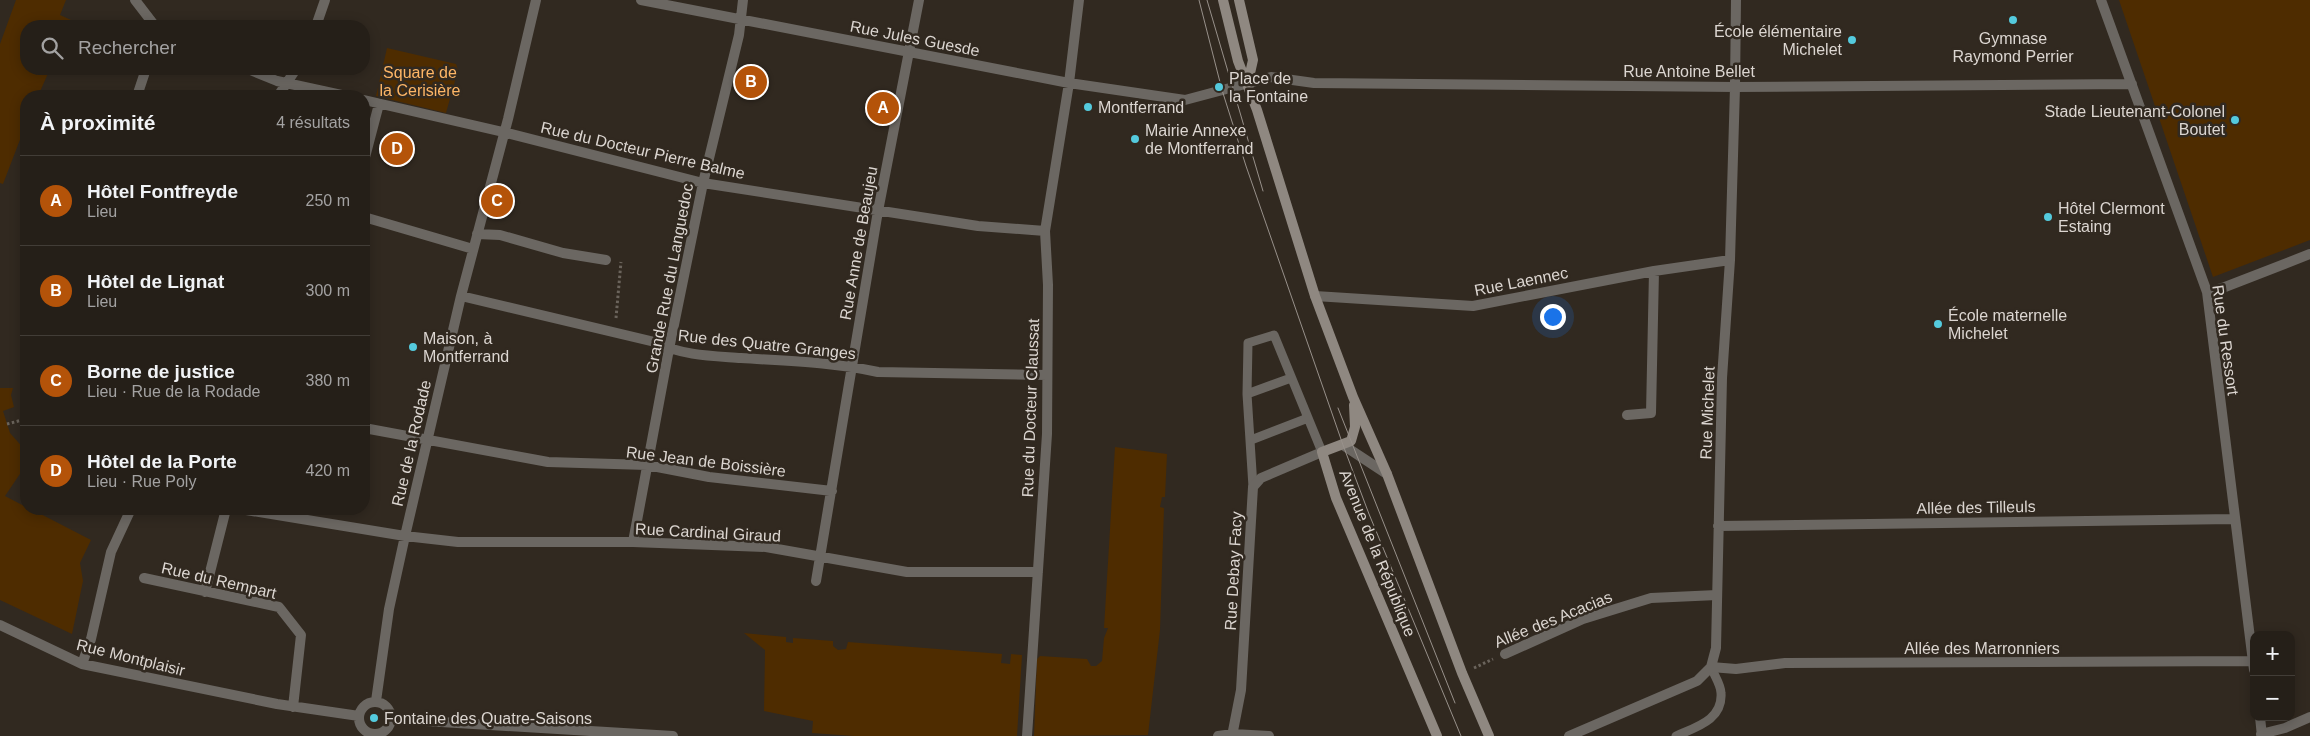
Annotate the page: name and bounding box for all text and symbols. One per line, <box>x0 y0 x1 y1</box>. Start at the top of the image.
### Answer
marker: Gymnase Raymond Perrier <box>2007 14 2019 26</box>
street label: Rue Jules Guesde <box>849 18 981 59</box>
search box <box>20 20 370 75</box>
place label: École élémentaire Michelet <box>1714 22 1843 58</box>
place label: Gymnase Raymond Perrier <box>1953 30 2074 65</box>
icon: search <box>38 34 66 62</box>
marker: École élémentaire Michelet <box>1846 34 1858 46</box>
text: Rechercher <box>78 37 176 58</box>
pin: B <box>735 63 767 101</box>
street label: Rue Antoine Bellet <box>1623 63 1755 80</box>
park label: Square de la Cerisière <box>380 64 461 99</box>
place label: Place de la Fontaine <box>1229 70 1308 105</box>
marker: Place de la Fontaine <box>1213 81 1225 93</box>
pin: A <box>867 89 899 127</box>
place label: Montferrand <box>1098 99 1184 116</box>
marker: Montferrand <box>1082 101 1094 113</box>
place label: Stade Lieutenant-Colonel Boutet <box>2044 103 2226 138</box>
text: À proximité <box>40 111 156 134</box>
text: 4 résultats <box>276 114 350 131</box>
marker: Stade Lieutenant-Colonel Boutet <box>2229 114 2241 126</box>
street label: Rue du Docteur Pierre Balme <box>539 119 747 182</box>
place label: Mairie Annexe de Montferrand <box>1145 122 1254 157</box>
pin: D <box>381 130 413 168</box>
marker: Mairie Annexe de Montferrand <box>1129 133 1141 145</box>
street label: Rue Anne de Beaujeu <box>837 165 880 321</box>
text: Hôtel Fontfreyde <box>87 181 238 202</box>
pin: C <box>481 182 513 220</box>
street label: Grande Rue du Languedoc <box>643 182 696 374</box>
text: A <box>50 192 62 209</box>
text: 250 m <box>306 192 350 209</box>
place label: Hôtel Clermont Estaing <box>2058 200 2165 235</box>
text: Lieu <box>87 203 117 220</box>
marker: Hôtel Clermont Estaing <box>2042 211 2054 223</box>
street label: Rue Laennec <box>1473 264 1569 299</box>
text: Hôtel de Lignat <box>87 271 224 292</box>
text: B <box>50 282 62 299</box>
text: 300 m <box>306 282 350 299</box>
street label: Rue du Ressort <box>2209 284 2242 397</box>
text: Lieu <box>87 293 117 310</box>
your location <box>1540 304 1566 330</box>
place label: École maternelle Michelet <box>1948 306 2067 342</box>
street label: Rue du Docteur Claussat <box>1019 318 1042 498</box>
marker: École maternelle Michelet <box>1932 318 1944 330</box>
street label: Rue des Quatre Granges <box>677 327 857 362</box>
place label: Maison, à Montferrand <box>423 330 509 365</box>
marker: Maison, à Montferrand <box>407 341 419 353</box>
text: Borne de justice <box>87 361 235 382</box>
street label: Rue Michelet <box>1697 366 1718 460</box>
text: C <box>50 372 62 389</box>
text: 380 m <box>306 372 350 389</box>
street label: Rue de la Rodade <box>389 378 434 508</box>
text: Lieu · Rue de la Rodade <box>87 383 260 400</box>
street label: Rue Jean de Boissière <box>625 443 787 480</box>
text: Hôtel de la Porte <box>87 451 237 472</box>
text: D <box>50 462 62 479</box>
text: 420 m <box>306 462 350 479</box>
street label: Avenue de la République <box>1336 467 1419 639</box>
text: Lieu · Rue Poly <box>87 473 196 490</box>
street label: Allée des Tilleuls <box>1916 498 2036 517</box>
street label: Rue Debay Facy <box>1222 511 1245 631</box>
street label: Rue Cardinal Giraud <box>635 520 781 545</box>
street label: Rue du Rempart <box>160 559 279 602</box>
street label: Allée des Acacias <box>1492 588 1615 651</box>
map controls <box>2250 631 2295 721</box>
button: + <box>2250 631 2295 676</box>
street label: Rue Montplaisir <box>75 636 188 679</box>
street label: Allée des Marronniers <box>1904 640 2060 657</box>
button: − <box>2250 676 2295 721</box>
place label: Fontaine des Quatre-Saisons <box>384 710 592 727</box>
marker: Fontaine des Quatre-Saisons <box>368 712 380 724</box>

